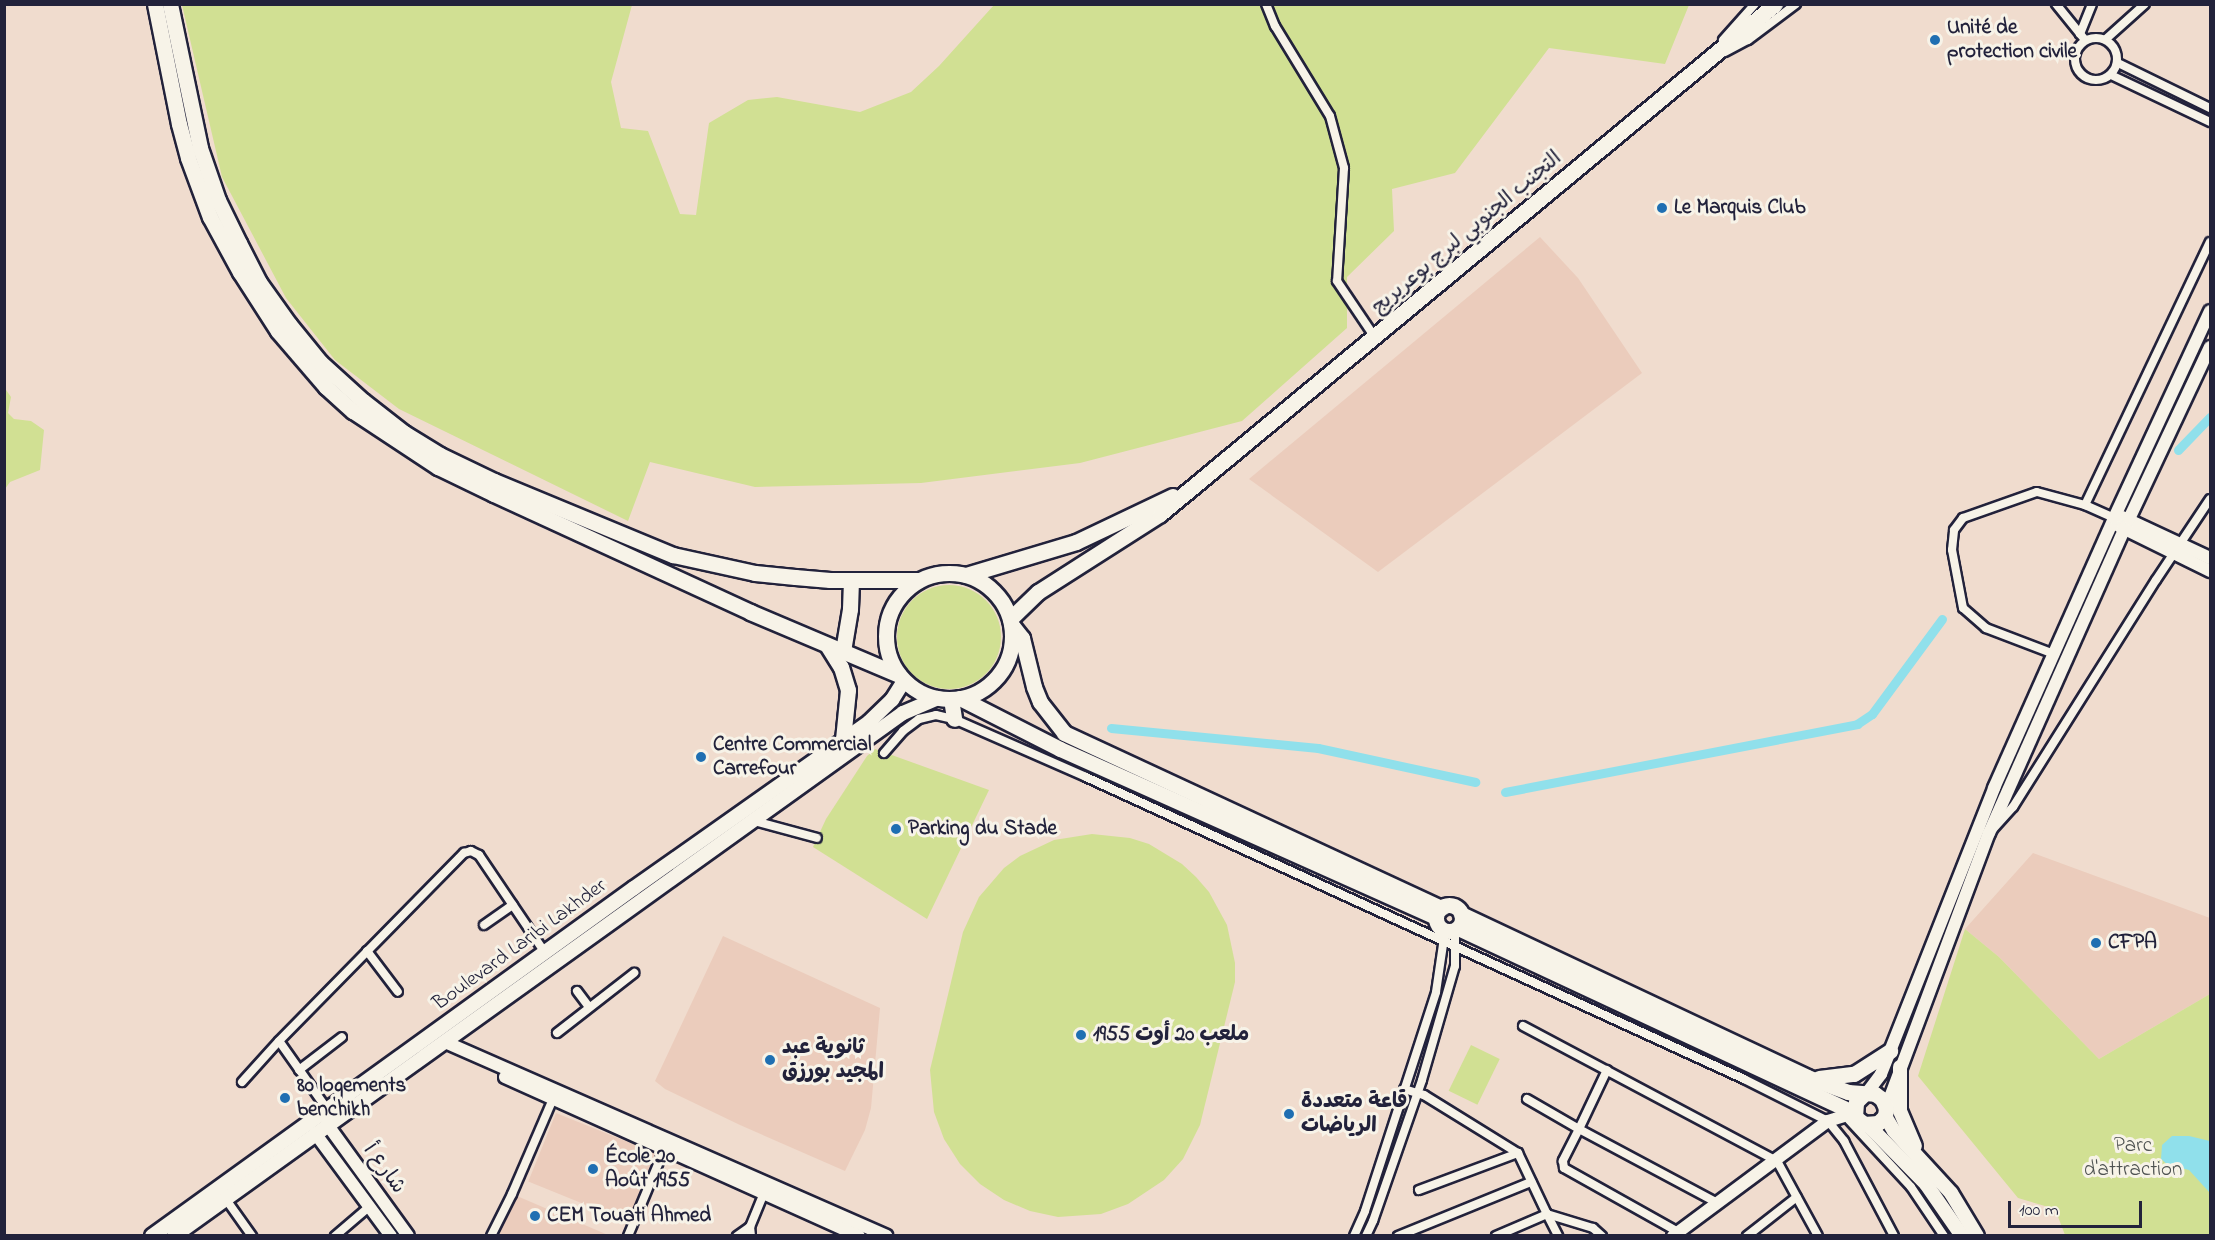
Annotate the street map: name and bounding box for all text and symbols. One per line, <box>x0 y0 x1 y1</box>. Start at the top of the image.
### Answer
place label: Unité de protection civile <box>1947 15 2077 65</box>
marker: Unité de protection civile <box>1928 33 1942 47</box>
street label: التجنب الجنوبي لبرج بوعريريج <box>1367 146 1567 320</box>
place label: Le Marquis Club <box>1674 195 1806 221</box>
marker: Le Marquis Club <box>1655 201 1669 215</box>
place label: Centre Commercial Carrefour <box>713 732 871 782</box>
marker: Centre Commercial Carrefour <box>694 750 708 764</box>
place label: Parking du Stade <box>908 816 1057 842</box>
marker: Parking du Stade <box>889 822 903 836</box>
street label: Boulevard Laribi Lakhder <box>428 874 612 1016</box>
place label: CFPA <box>2108 930 2157 956</box>
marker: CFPA <box>2089 936 2103 950</box>
place label: ملعب 20 أوت 1955 <box>1093 1022 1249 1048</box>
marker: ملعب 20 أوت 1955 <box>1074 1028 1088 1042</box>
place label: ثانوية عبد المجيد بورزق <box>782 1035 884 1085</box>
marker: ثانوية عبد المجيد بورزق <box>763 1053 777 1067</box>
place label: 80 logements benchikh <box>297 1073 406 1123</box>
place label: قاعة متعددة الرياضات <box>1301 1089 1407 1139</box>
marker: 80 logements benchikh <box>278 1091 292 1105</box>
marker: قاعة متعددة الرياضات <box>1282 1107 1296 1121</box>
park label: Parc d'attraction <box>2084 1133 2182 1183</box>
street label: شارع أ <box>357 1139 411 1199</box>
place label: École 20 Août 1955 <box>605 1144 690 1194</box>
marker: École 20 Août 1955 <box>586 1162 600 1176</box>
scale bar <box>2011 1189 2144 1227</box>
text: 100 m <box>2019 1198 2059 1224</box>
place label: CEM Touati Ahmed <box>547 1203 711 1229</box>
marker: CEM Touati Ahmed <box>528 1209 542 1223</box>

